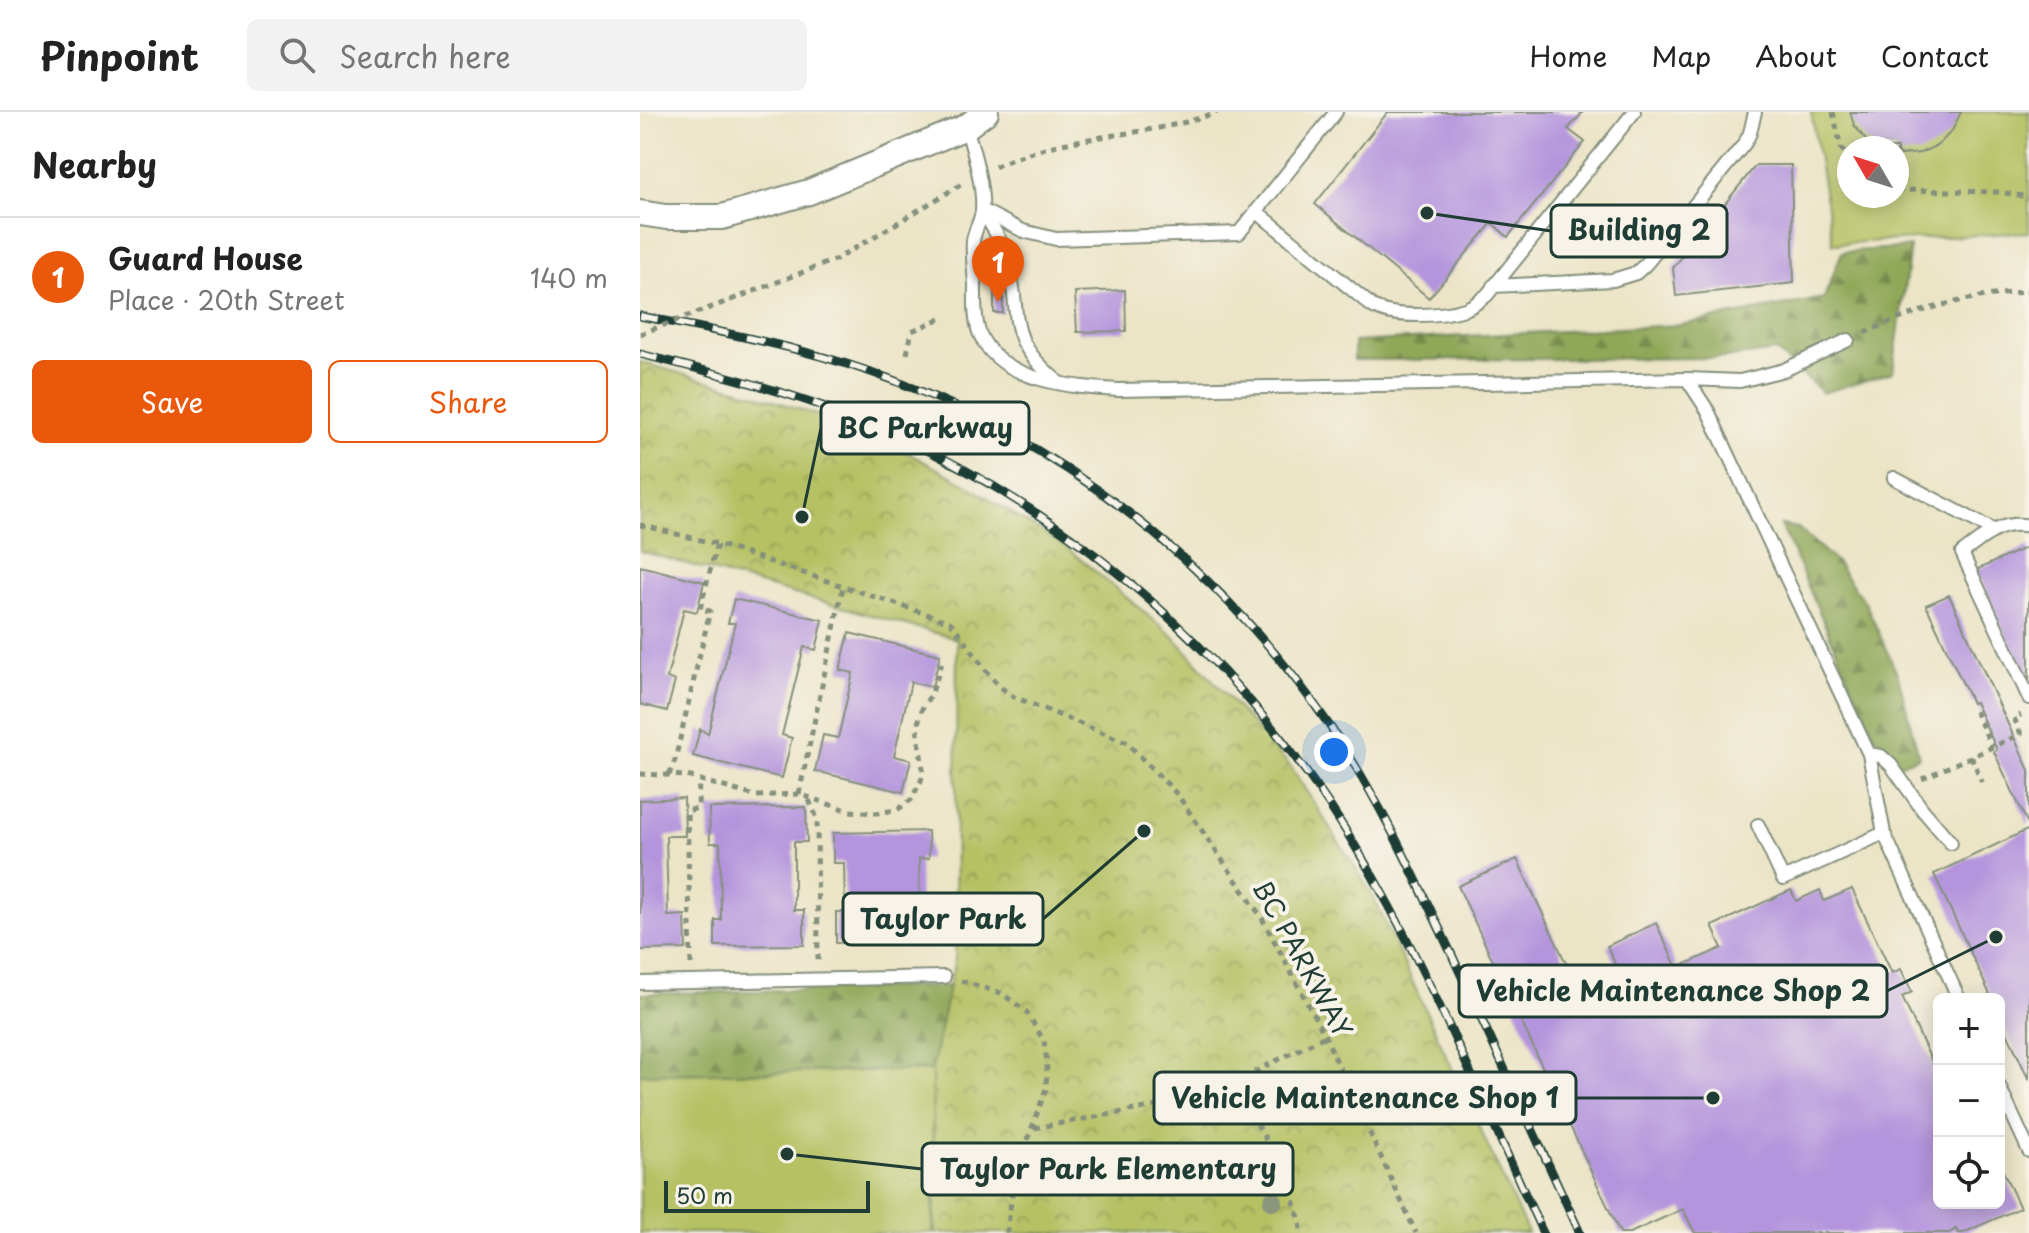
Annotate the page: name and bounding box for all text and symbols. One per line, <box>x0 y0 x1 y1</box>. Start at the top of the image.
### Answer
search box <box>247 19 807 91</box>
text: Pinpoint <box>40 27 199 84</box>
icon: search <box>275 33 319 77</box>
text: Search here <box>339 33 511 78</box>
text: Home <box>1529 34 1607 77</box>
text: Map <box>1651 34 1711 77</box>
text: About <box>1755 34 1837 77</box>
text: Contact <box>1881 34 1989 77</box>
north arrow <box>1837 136 1909 208</box>
text: Nearby <box>32 138 157 190</box>
callout: Building 2 <box>1551 205 1727 257</box>
text: Building 2 <box>1567 207 1711 250</box>
text: Guard House <box>108 235 303 280</box>
pin: 1 <box>972 236 1024 302</box>
text: 1 <box>52 258 64 297</box>
text: 140 m <box>530 258 608 297</box>
text: Place · 20th Street <box>108 280 345 319</box>
button: Save <box>32 360 312 443</box>
button: Share <box>328 360 608 443</box>
callout: BC Parkway <box>821 402 1029 454</box>
text: BC Parkway <box>837 405 1013 448</box>
your location <box>1314 732 1354 772</box>
street label: BC PARKWAY <box>1244 872 1363 1045</box>
callout: Taylor Park <box>843 893 1043 945</box>
text: Taylor Park <box>859 896 1027 939</box>
callout: Vehicle Maintenance Shop 2 <box>1459 965 1887 1017</box>
text: Vehicle Maintenance Shop 2 <box>1476 968 1870 1011</box>
map controls <box>1933 993 2005 1209</box>
button: + <box>1933 993 2005 1065</box>
button: − <box>1933 1065 2005 1137</box>
callout: Vehicle Maintenance Shop 1 <box>1154 1072 1576 1124</box>
text: Vehicle Maintenance Shop 1 <box>1171 1075 1559 1118</box>
button: locate <box>1933 1137 2005 1209</box>
callout: Taylor Park Elementary <box>922 1143 1293 1195</box>
text: Taylor Park Elementary <box>939 1146 1277 1189</box>
scale bar <box>664 1177 870 1213</box>
text: 50 m <box>676 1178 733 1211</box>

